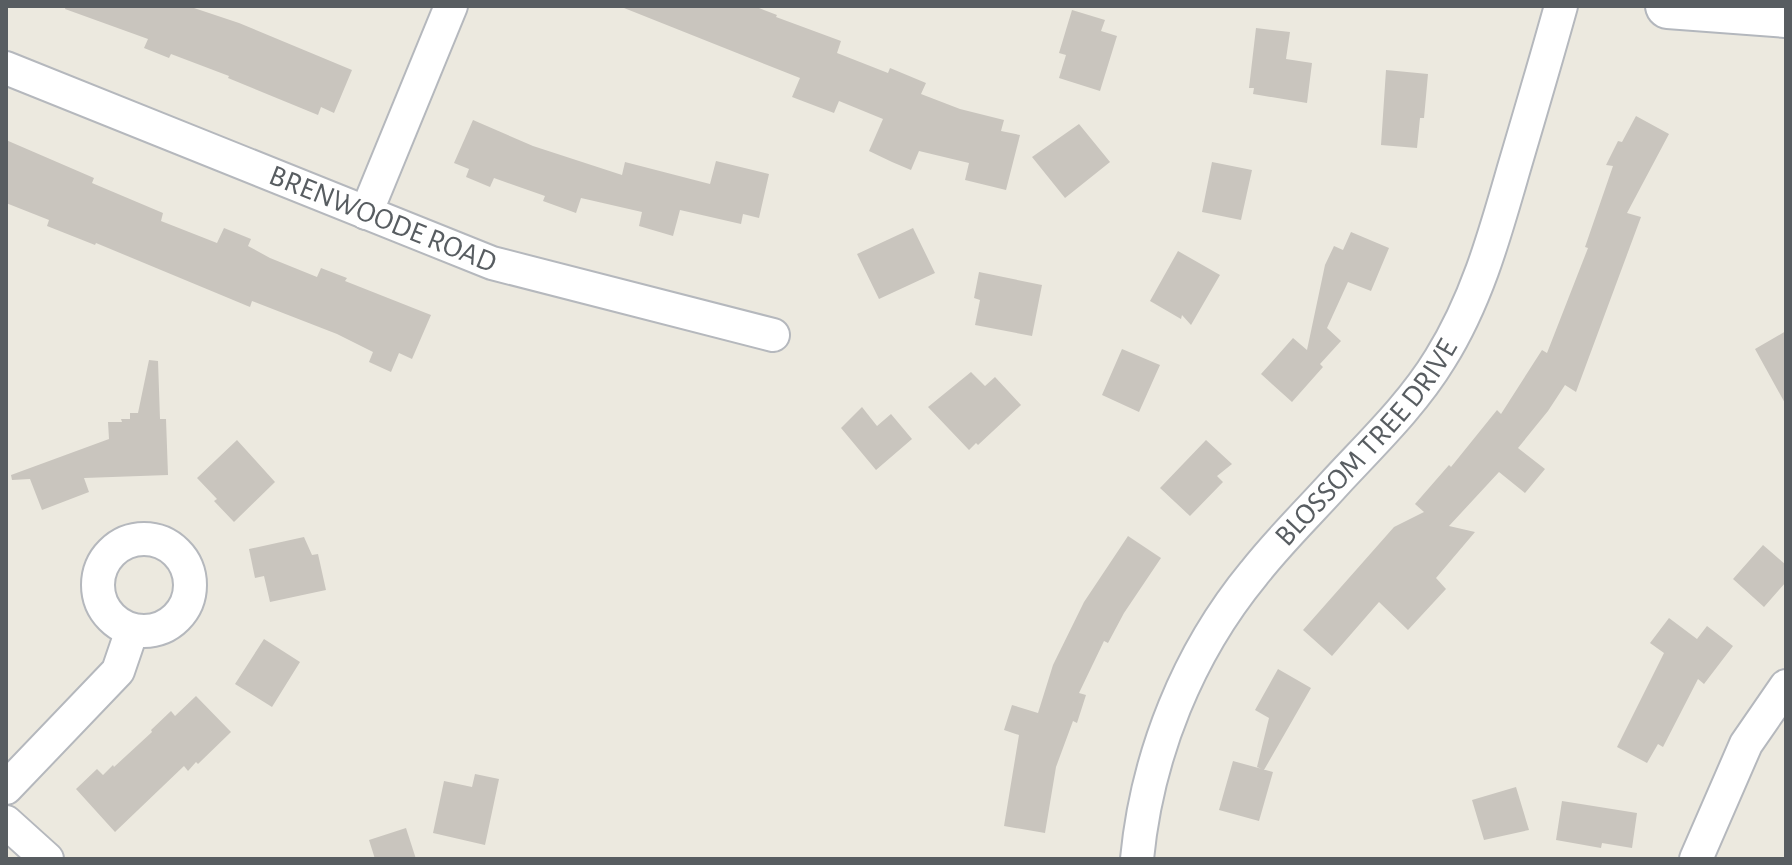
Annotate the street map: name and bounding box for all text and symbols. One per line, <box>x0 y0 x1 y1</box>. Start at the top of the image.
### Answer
street label: BRENWOODE ROAD <box>265 160 501 278</box>
street label: BLOSSOM TREE DRIVE <box>1269 334 1463 552</box>

